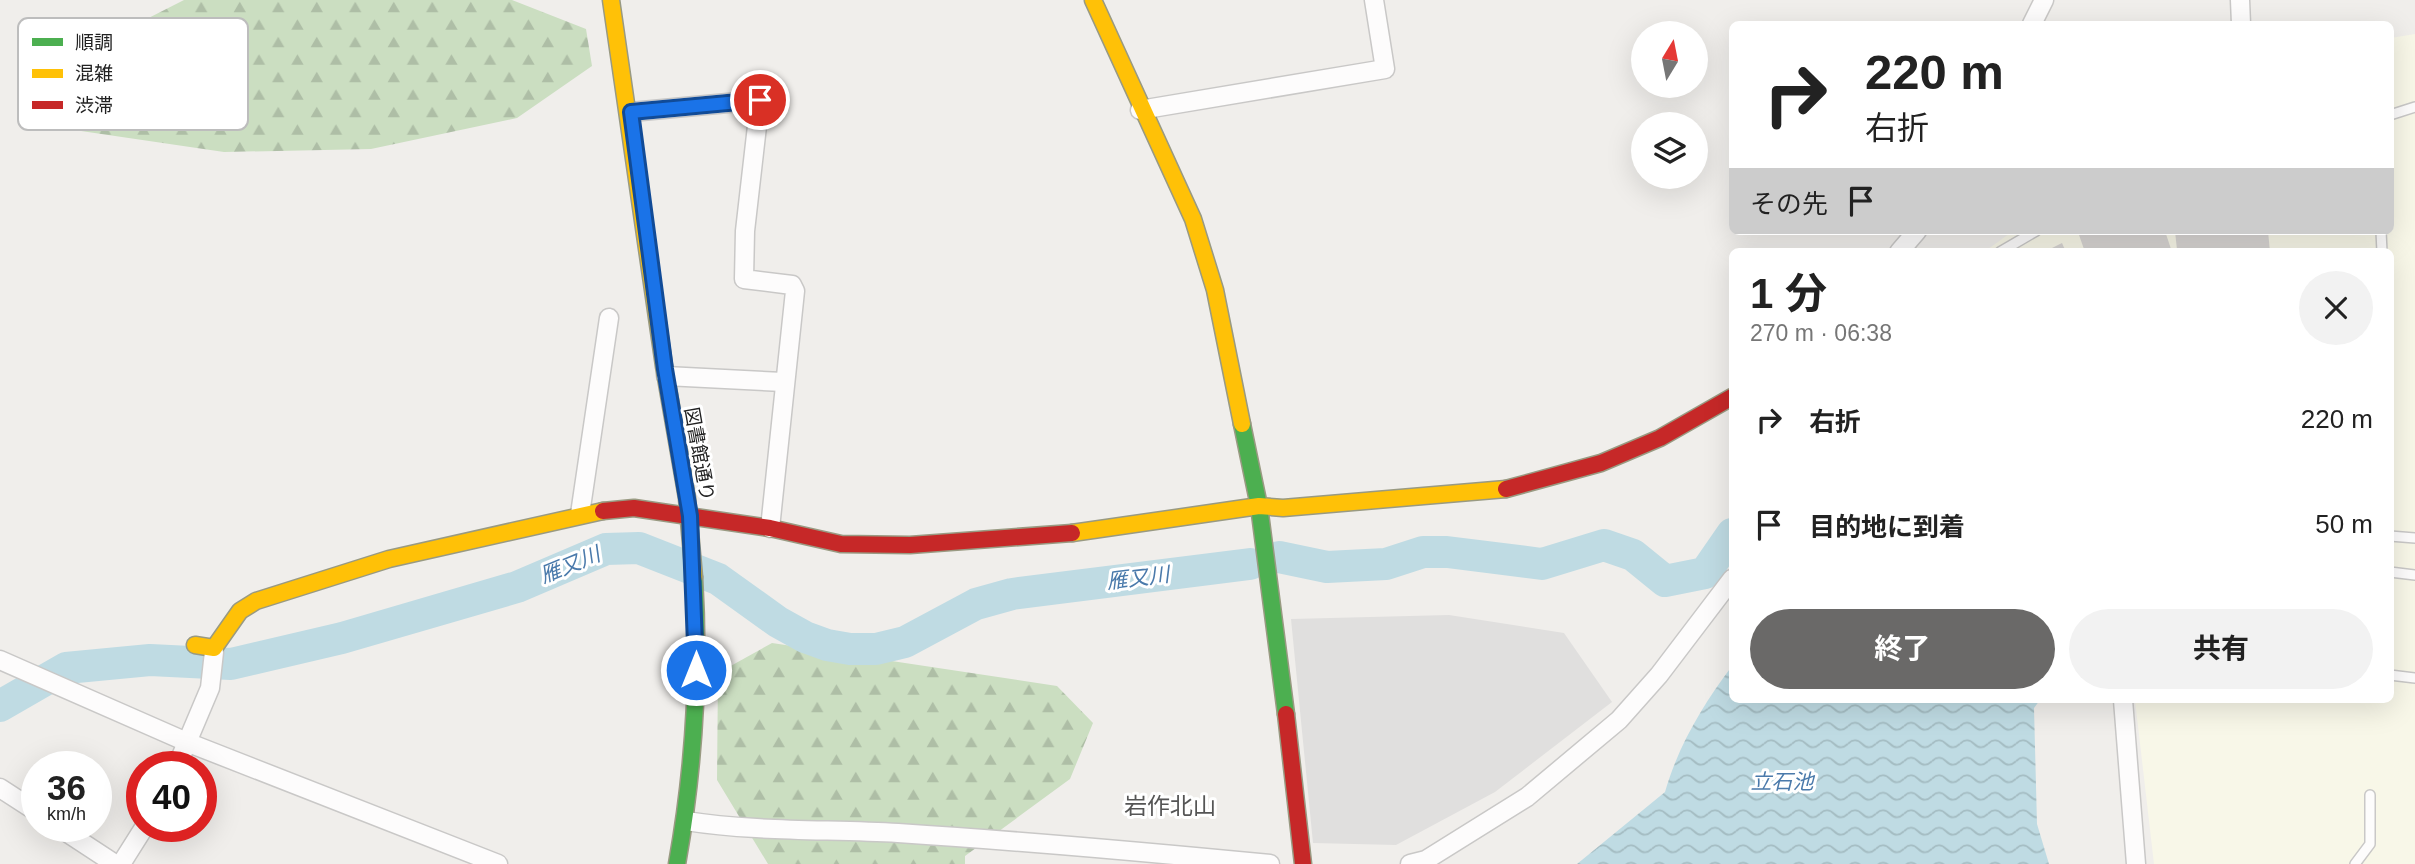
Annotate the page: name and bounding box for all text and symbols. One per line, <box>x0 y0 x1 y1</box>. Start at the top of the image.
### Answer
legend <box>18 18 248 130</box>
north arrow <box>1631 21 1708 98</box>
map controls <box>1631 21 1708 189</box>
text: 順調 <box>75 32 113 53</box>
text: 220 m <box>1865 45 2004 99</box>
icon: right <box>1750 49 1841 140</box>
text: 混雑 <box>75 63 113 84</box>
pin <box>730 70 790 130</box>
icon: arrive <box>741 81 779 119</box>
text: 渋滞 <box>75 95 113 116</box>
text: 右折 <box>1865 110 1929 146</box>
button: layers <box>1631 112 1708 189</box>
icon: arrive <box>1842 182 1880 220</box>
text: その先 <box>1750 189 1828 219</box>
text: 1 分 <box>1750 270 1827 317</box>
button: close <box>2299 271 2373 345</box>
text: 270 m · 06:38 <box>1750 320 1892 346</box>
icon: right <box>1750 401 1788 439</box>
text: 220 m <box>2301 404 2373 434</box>
street label: 図書館通り <box>681 405 718 503</box>
text: 右折 <box>1809 407 1861 437</box>
icon: arrive <box>1750 506 1788 544</box>
text: 50 m <box>2315 509 2373 539</box>
text: 目的地に到着 <box>1809 512 1965 542</box>
water label: 雁又川 <box>536 541 605 587</box>
water label: 雁又川 <box>1105 562 1173 593</box>
button: 終了 <box>1750 609 2055 689</box>
button: 共有 <box>2069 609 2373 689</box>
position arrow <box>659 633 733 707</box>
speed limit sign: 40 <box>126 751 217 842</box>
text: 36 <box>47 768 86 807</box>
water label: 立石池 <box>1751 770 1815 793</box>
district label: 岩作北山 <box>1124 793 1216 819</box>
text: km/h <box>47 804 86 824</box>

